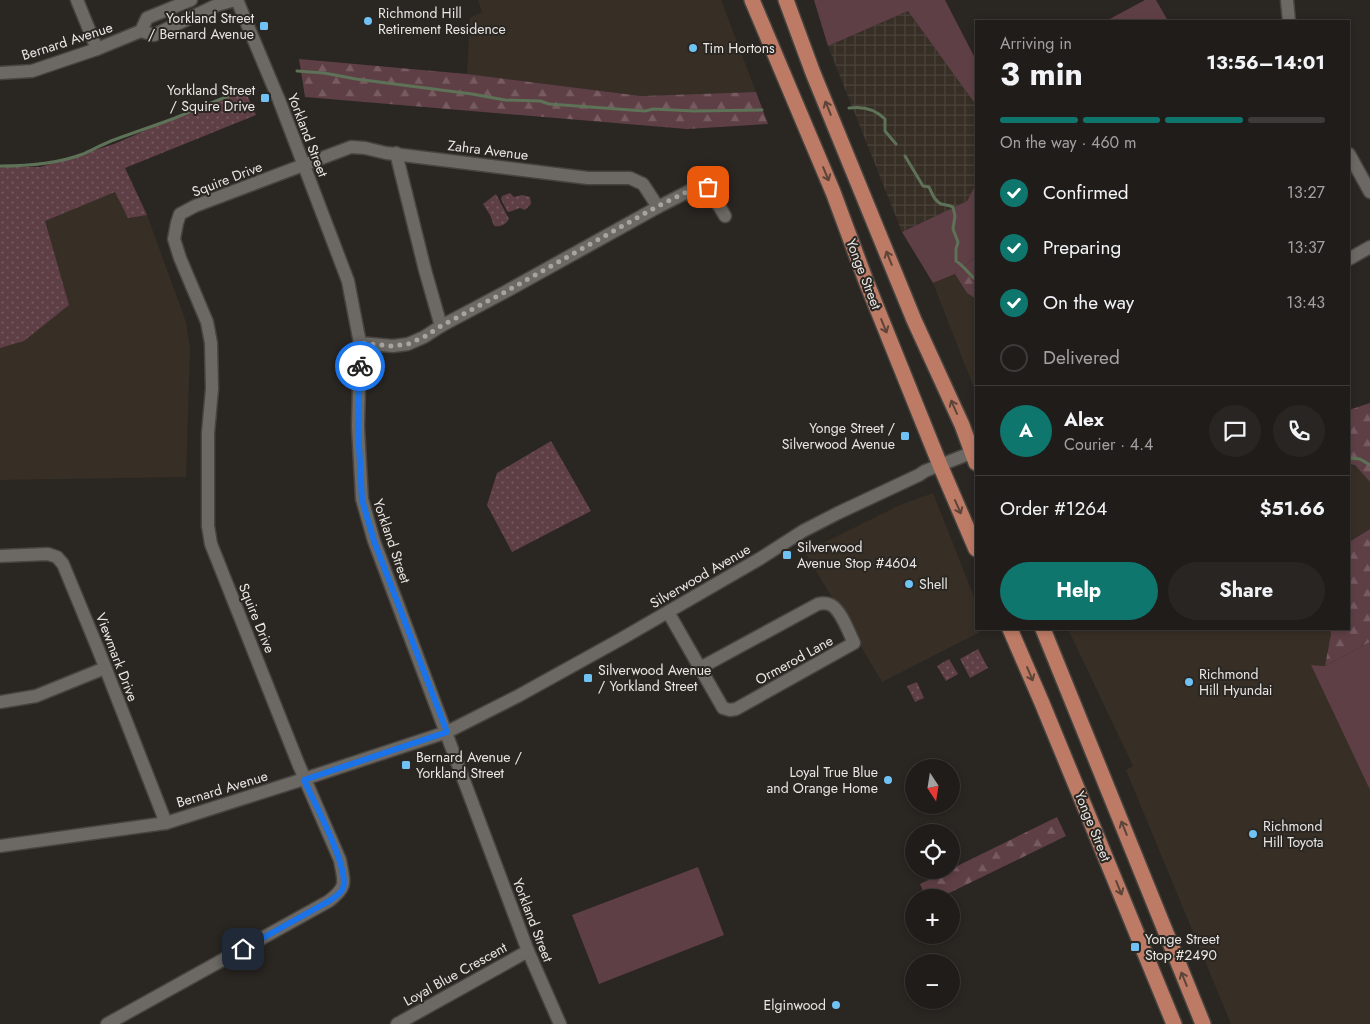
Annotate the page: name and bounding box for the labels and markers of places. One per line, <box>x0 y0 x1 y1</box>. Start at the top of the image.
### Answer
place label: Richmond Hill Retirement Residence <box>378 3 506 39</box>
place label: Yorkland Street / Bernard Avenue <box>148 8 255 44</box>
marker: Richmond Hill Retirement Residence <box>362 15 374 27</box>
marker: Yorkland Street / Bernard Avenue <box>258 20 270 32</box>
place label: Tim Hortons <box>703 38 775 58</box>
marker: Tim Hortons <box>687 42 699 54</box>
place label: Yorkland Street / Squire Drive <box>167 80 256 116</box>
marker: Yorkland Street / Squire Drive <box>259 92 271 104</box>
pin <box>687 166 729 208</box>
place label: Yonge Street / Silverwood Avenue <box>782 418 895 454</box>
marker: Yonge Street / Silverwood Avenue <box>899 430 911 442</box>
place label: Silverwood Avenue Stop #4604 <box>797 537 917 573</box>
marker: Silverwood Avenue Stop #4604 <box>781 549 793 561</box>
place label: Shell <box>919 574 948 594</box>
marker: Shell <box>903 578 915 590</box>
place label: Silverwood Avenue / Yorkland Street <box>598 660 711 696</box>
place label: Richmond Hill Hyundai <box>1199 664 1273 700</box>
marker: Silverwood Avenue / Yorkland Street <box>582 672 594 684</box>
marker: Richmond Hill Hyundai <box>1183 676 1195 688</box>
place label: Bernard Avenue / Yorkland Street <box>416 747 522 783</box>
marker: Bernard Avenue / Yorkland Street <box>400 759 412 771</box>
place label: Loyal True Blue and Orange Home <box>767 762 878 798</box>
marker: Loyal True Blue and Orange Home <box>882 774 894 786</box>
place label: Richmond Hill Toyota <box>1263 816 1324 852</box>
marker: Richmond Hill Toyota <box>1247 828 1259 840</box>
pin <box>222 928 264 970</box>
place label: Yonge Street Stop #2490 <box>1145 929 1220 965</box>
marker: Yonge Street Stop #2490 <box>1129 941 1141 953</box>
place label: Elginwood <box>764 995 826 1015</box>
marker: Elginwood <box>830 999 842 1011</box>

